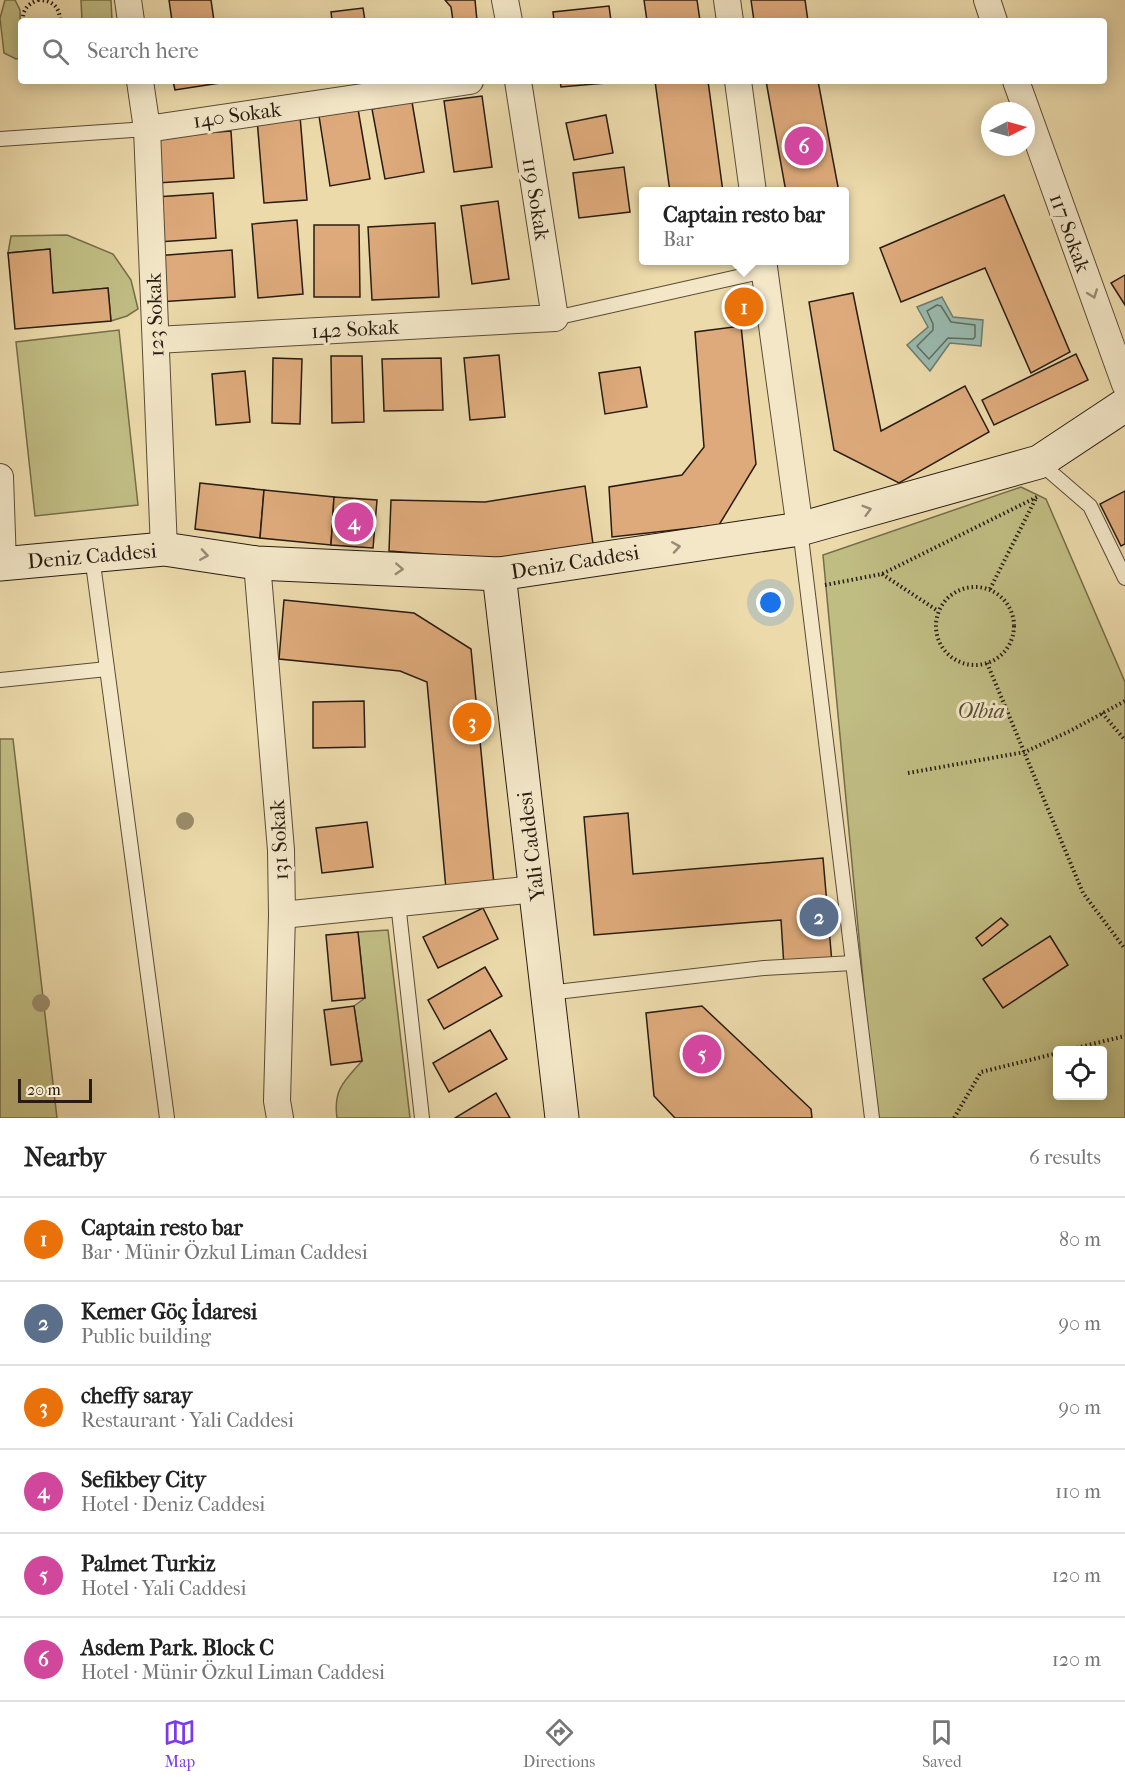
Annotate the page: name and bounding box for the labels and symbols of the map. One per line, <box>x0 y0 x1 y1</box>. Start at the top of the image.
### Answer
street label: 140 Sokak <box>191 97 283 133</box>
north arrow <box>981 102 1035 156</box>
pin: 6 <box>784 124 824 168</box>
street label: 119 Sokak <box>518 156 554 242</box>
street label: 117 Sokak <box>1045 190 1095 276</box>
street label: 123 Sokak <box>142 272 168 357</box>
pin: 1 <box>724 284 764 330</box>
one-way arrow <box>1085 288 1098 299</box>
street label: 142 Sokak <box>311 315 400 343</box>
pin: 4 <box>334 500 374 544</box>
one-way arrow <box>861 505 871 517</box>
street label: Deniz Caddesi <box>26 538 158 574</box>
street label: Deniz Caddesi <box>509 540 641 584</box>
one-way arrow <box>671 542 680 554</box>
one-way arrow <box>200 549 209 561</box>
one-way arrow <box>394 563 403 576</box>
your location <box>756 588 785 617</box>
park label: Olbia <box>957 699 1005 723</box>
pin: 3 <box>452 700 492 744</box>
street label: Yali Caddesi <box>512 790 550 903</box>
street label: 131 Sokak <box>265 799 293 881</box>
pin: 2 <box>800 894 838 940</box>
pin: 5 <box>682 1032 722 1076</box>
scale bar <box>18 1076 92 1104</box>

